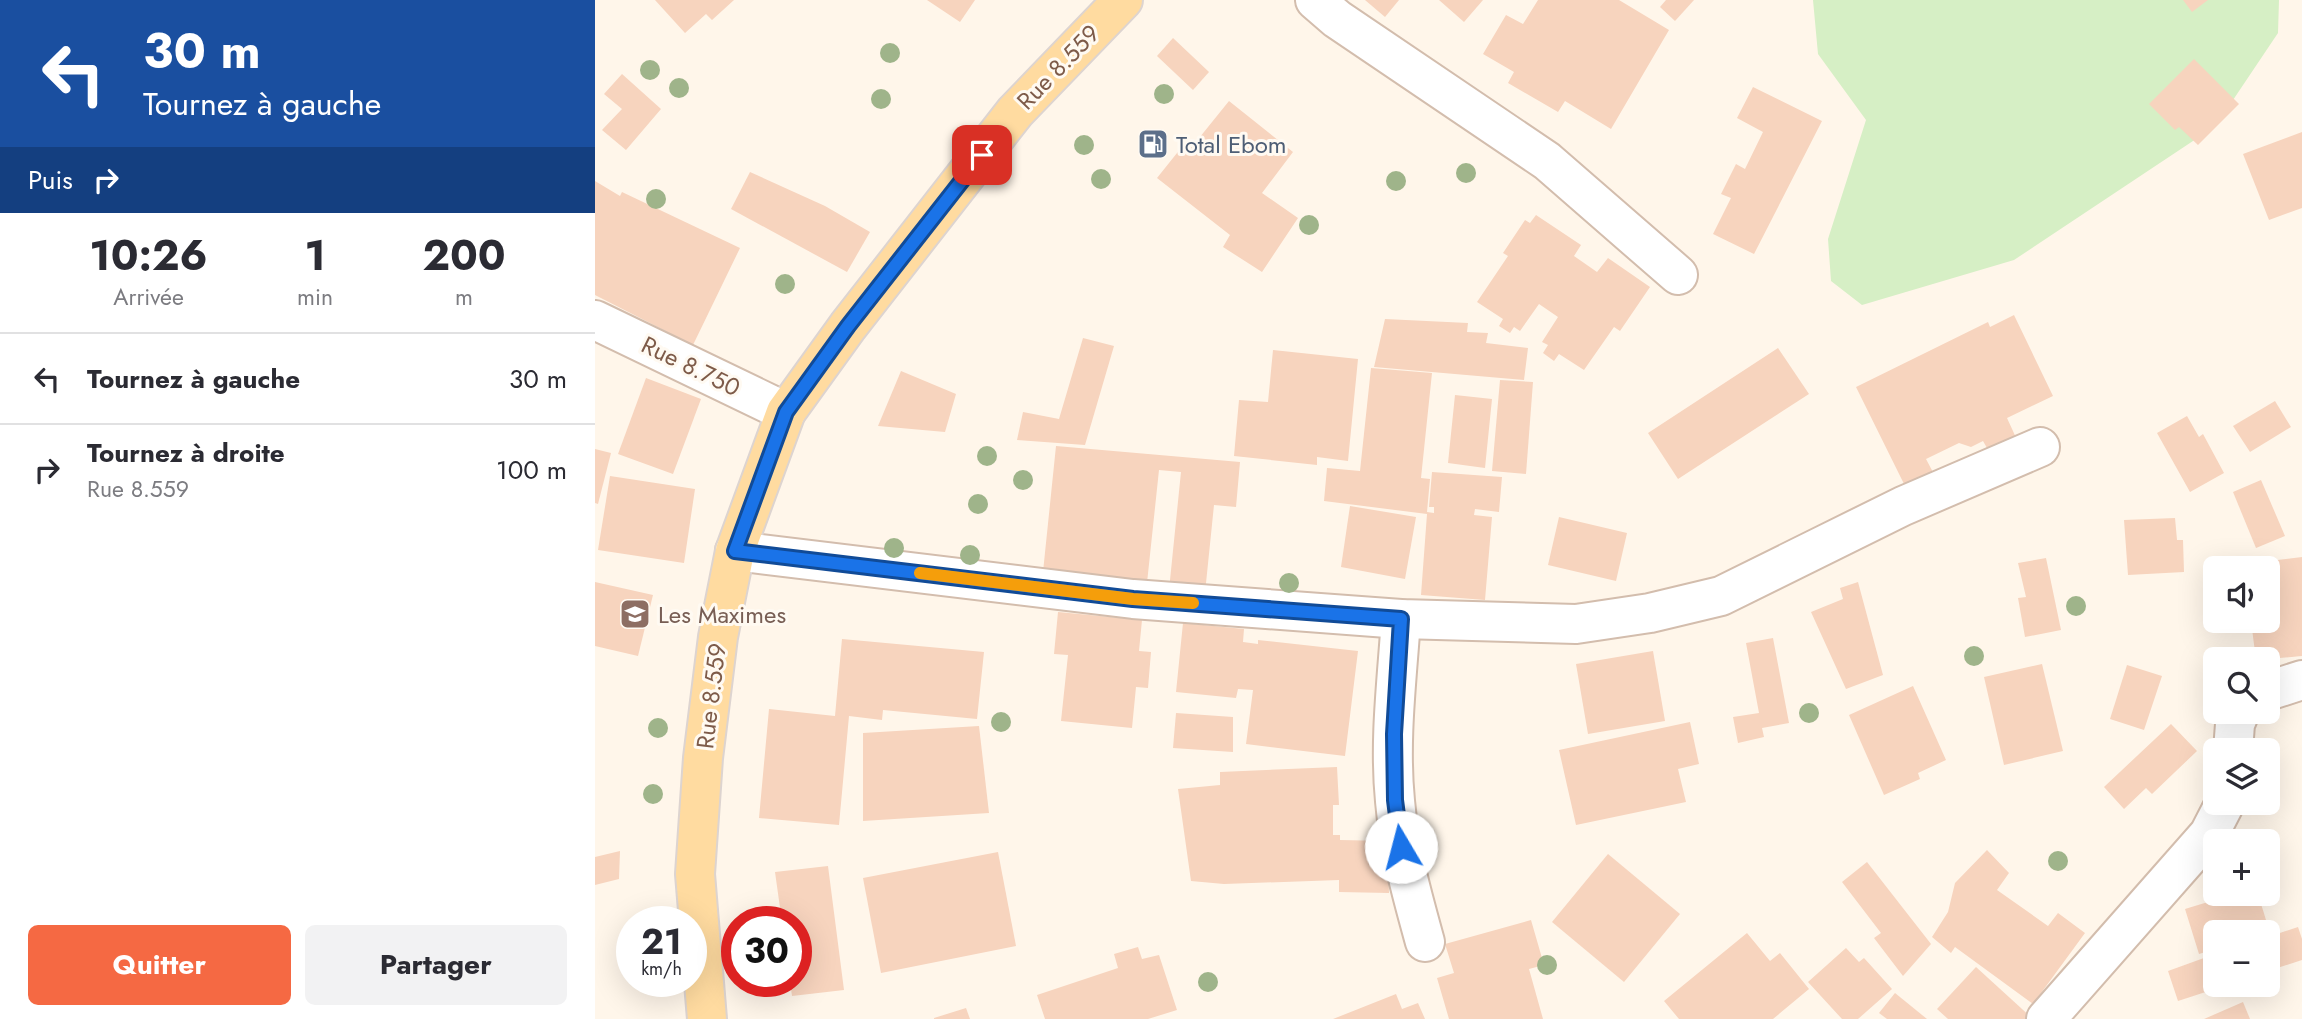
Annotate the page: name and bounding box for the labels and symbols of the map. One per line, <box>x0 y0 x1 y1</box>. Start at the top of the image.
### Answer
street label: Rue 8.559 <box>1008 17 1108 117</box>
pin <box>952 125 1012 185</box>
fuel station icon: Total Ebom <box>1136 127 1170 161</box>
place label: Total Ebom <box>1176 127 1287 162</box>
street label: Rue 8.750 <box>636 327 746 405</box>
school or university icon: Les Maximes <box>618 597 652 631</box>
place label: Les Maximes <box>658 597 786 632</box>
street label: Rue 8.559 <box>687 641 735 751</box>
position arrow <box>1364 810 1438 884</box>
speed limit sign: 30 <box>721 906 812 997</box>

